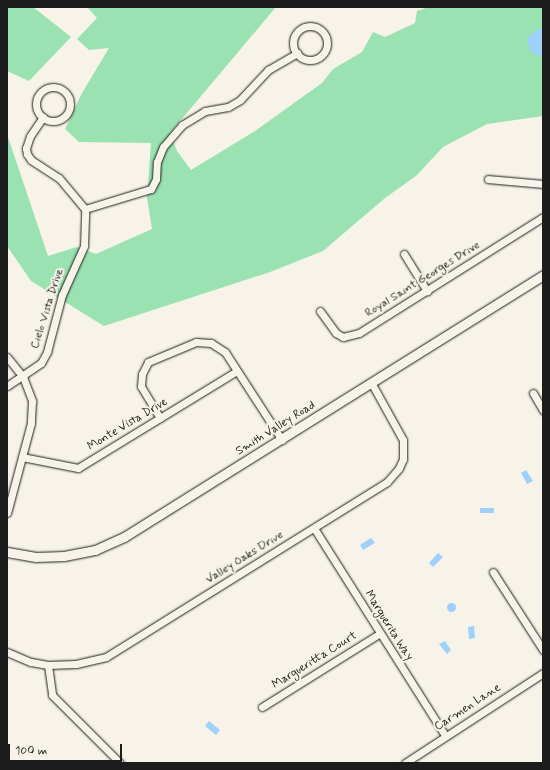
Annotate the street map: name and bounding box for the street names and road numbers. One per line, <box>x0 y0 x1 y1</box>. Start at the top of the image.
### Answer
street label: Royal Saint Georges Drive <box>364 239 482 321</box>
street label: Cielo Vista Drive <box>29 268 67 350</box>
street label: Monte Vista Drive <box>85 395 171 455</box>
street label: Smith Valley Road <box>233 399 319 459</box>
street label: Valley Oaks Drive <box>204 528 286 588</box>
street label: Marguerita Way <box>360 588 416 664</box>
street label: Margueritta Court <box>271 630 359 692</box>
street label: Carmen Lane <box>433 682 503 734</box>

